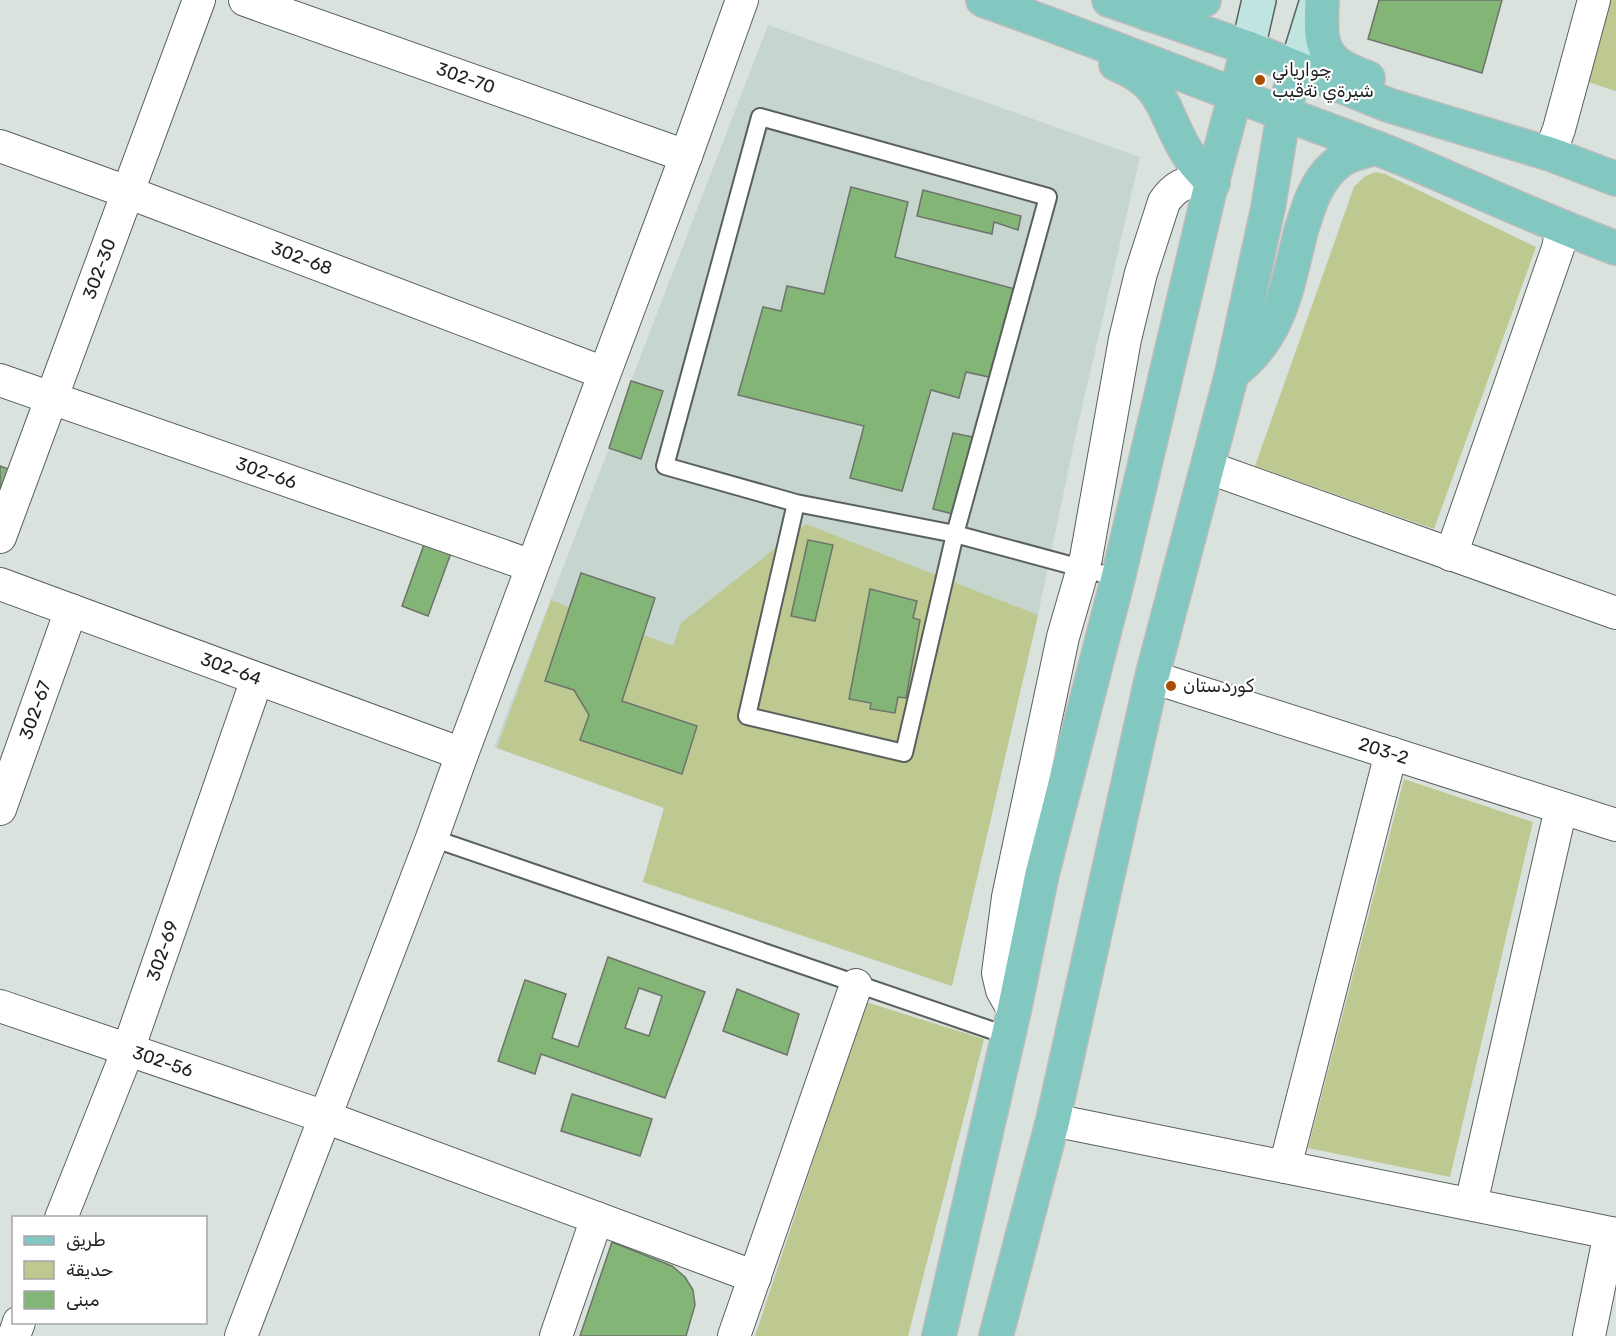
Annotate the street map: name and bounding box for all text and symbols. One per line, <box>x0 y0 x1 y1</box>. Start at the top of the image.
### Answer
street label: 302-70 <box>433 58 498 99</box>
place label: چوارياني شيرةي نةقيب <box>1272 59 1374 103</box>
marker: چوارياني شيرةي نةقيب <box>1253 73 1267 87</box>
street label: 302-30 <box>78 235 121 302</box>
street label: 302-68 <box>268 237 335 280</box>
street label: 302-66 <box>233 452 300 494</box>
street label: 302-64 <box>197 648 264 690</box>
place label: كوردستان <box>1183 675 1254 697</box>
street label: 302-67 <box>15 678 56 742</box>
marker: كوردستان <box>1164 679 1178 693</box>
street label: 203-2 <box>1356 733 1411 769</box>
street label: 302-69 <box>142 917 183 984</box>
street label: 302-56 <box>130 1041 196 1082</box>
legend <box>12 1216 207 1324</box>
text: طريق <box>66 1229 106 1251</box>
text: حديقة <box>66 1259 113 1281</box>
text: مبنى <box>66 1289 100 1311</box>

